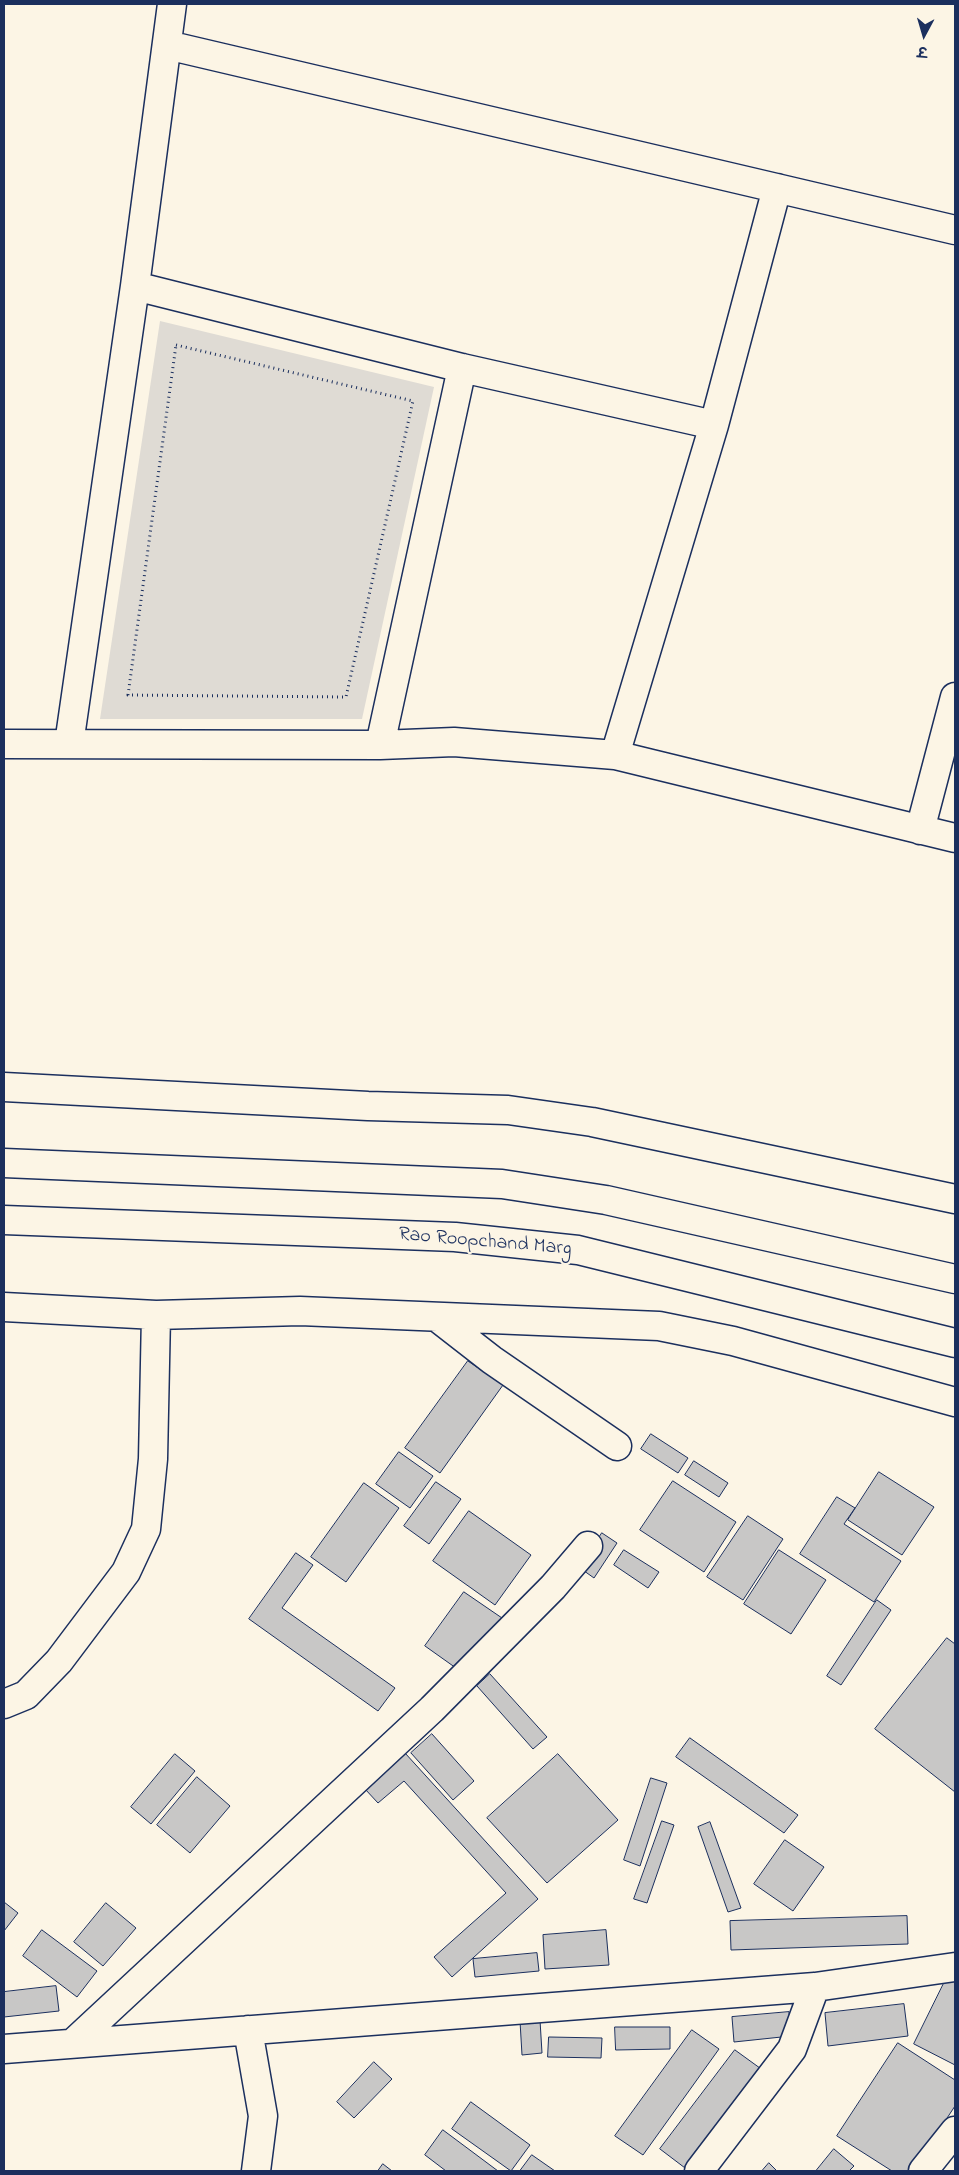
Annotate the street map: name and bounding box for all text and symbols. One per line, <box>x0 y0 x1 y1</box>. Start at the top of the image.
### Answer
north arrow <box>899 10 949 60</box>
text: उ <box>917 39 928 61</box>
street label: Rao Roopchand Marg <box>398 1223 572 1263</box>

